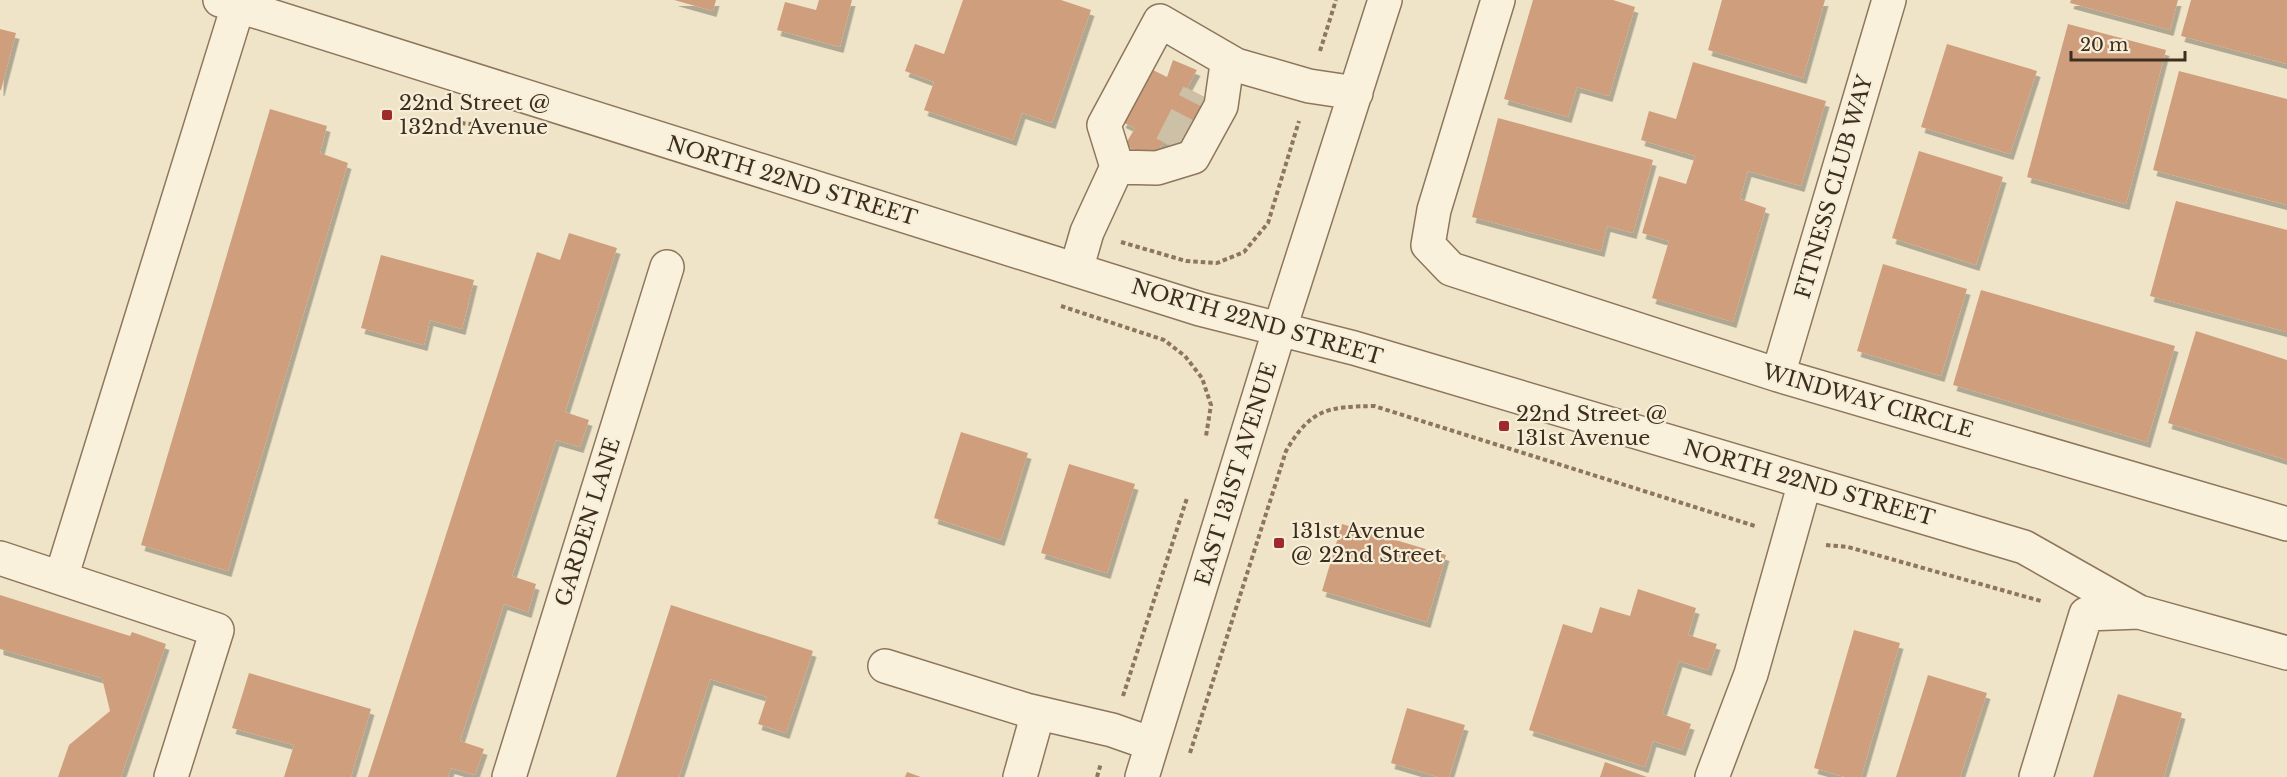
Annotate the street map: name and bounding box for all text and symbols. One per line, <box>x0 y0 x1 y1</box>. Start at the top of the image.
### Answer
scale bar <box>2071 24 2185 62</box>
text: 20 m <box>2080 34 2128 56</box>
street label: FITNESS CLUB WAY <box>1790 72 1879 302</box>
place label: 22nd Street @ 132nd Avenue <box>399 90 550 140</box>
marker: 22nd Street @ 132nd Avenue <box>380 108 394 122</box>
street label: NORTH 22ND STREET <box>664 131 920 232</box>
street label: NORTH 22ND STREET <box>1128 274 1386 370</box>
street label: WINDWAY CIRCLE <box>1759 358 1976 444</box>
street label: EAST 131ST AVENUE <box>1190 359 1282 589</box>
place label: 22nd Street @ 131st Avenue <box>1516 401 1667 451</box>
marker: 22nd Street @ 131st Avenue <box>1497 419 1511 433</box>
street label: GARDEN LANE <box>550 435 626 609</box>
street label: NORTH 22ND STREET <box>1680 435 1938 531</box>
place label: 131st Avenue @ 22nd Street <box>1291 518 1442 568</box>
marker: 131st Avenue @ 22nd Street <box>1272 536 1286 550</box>

